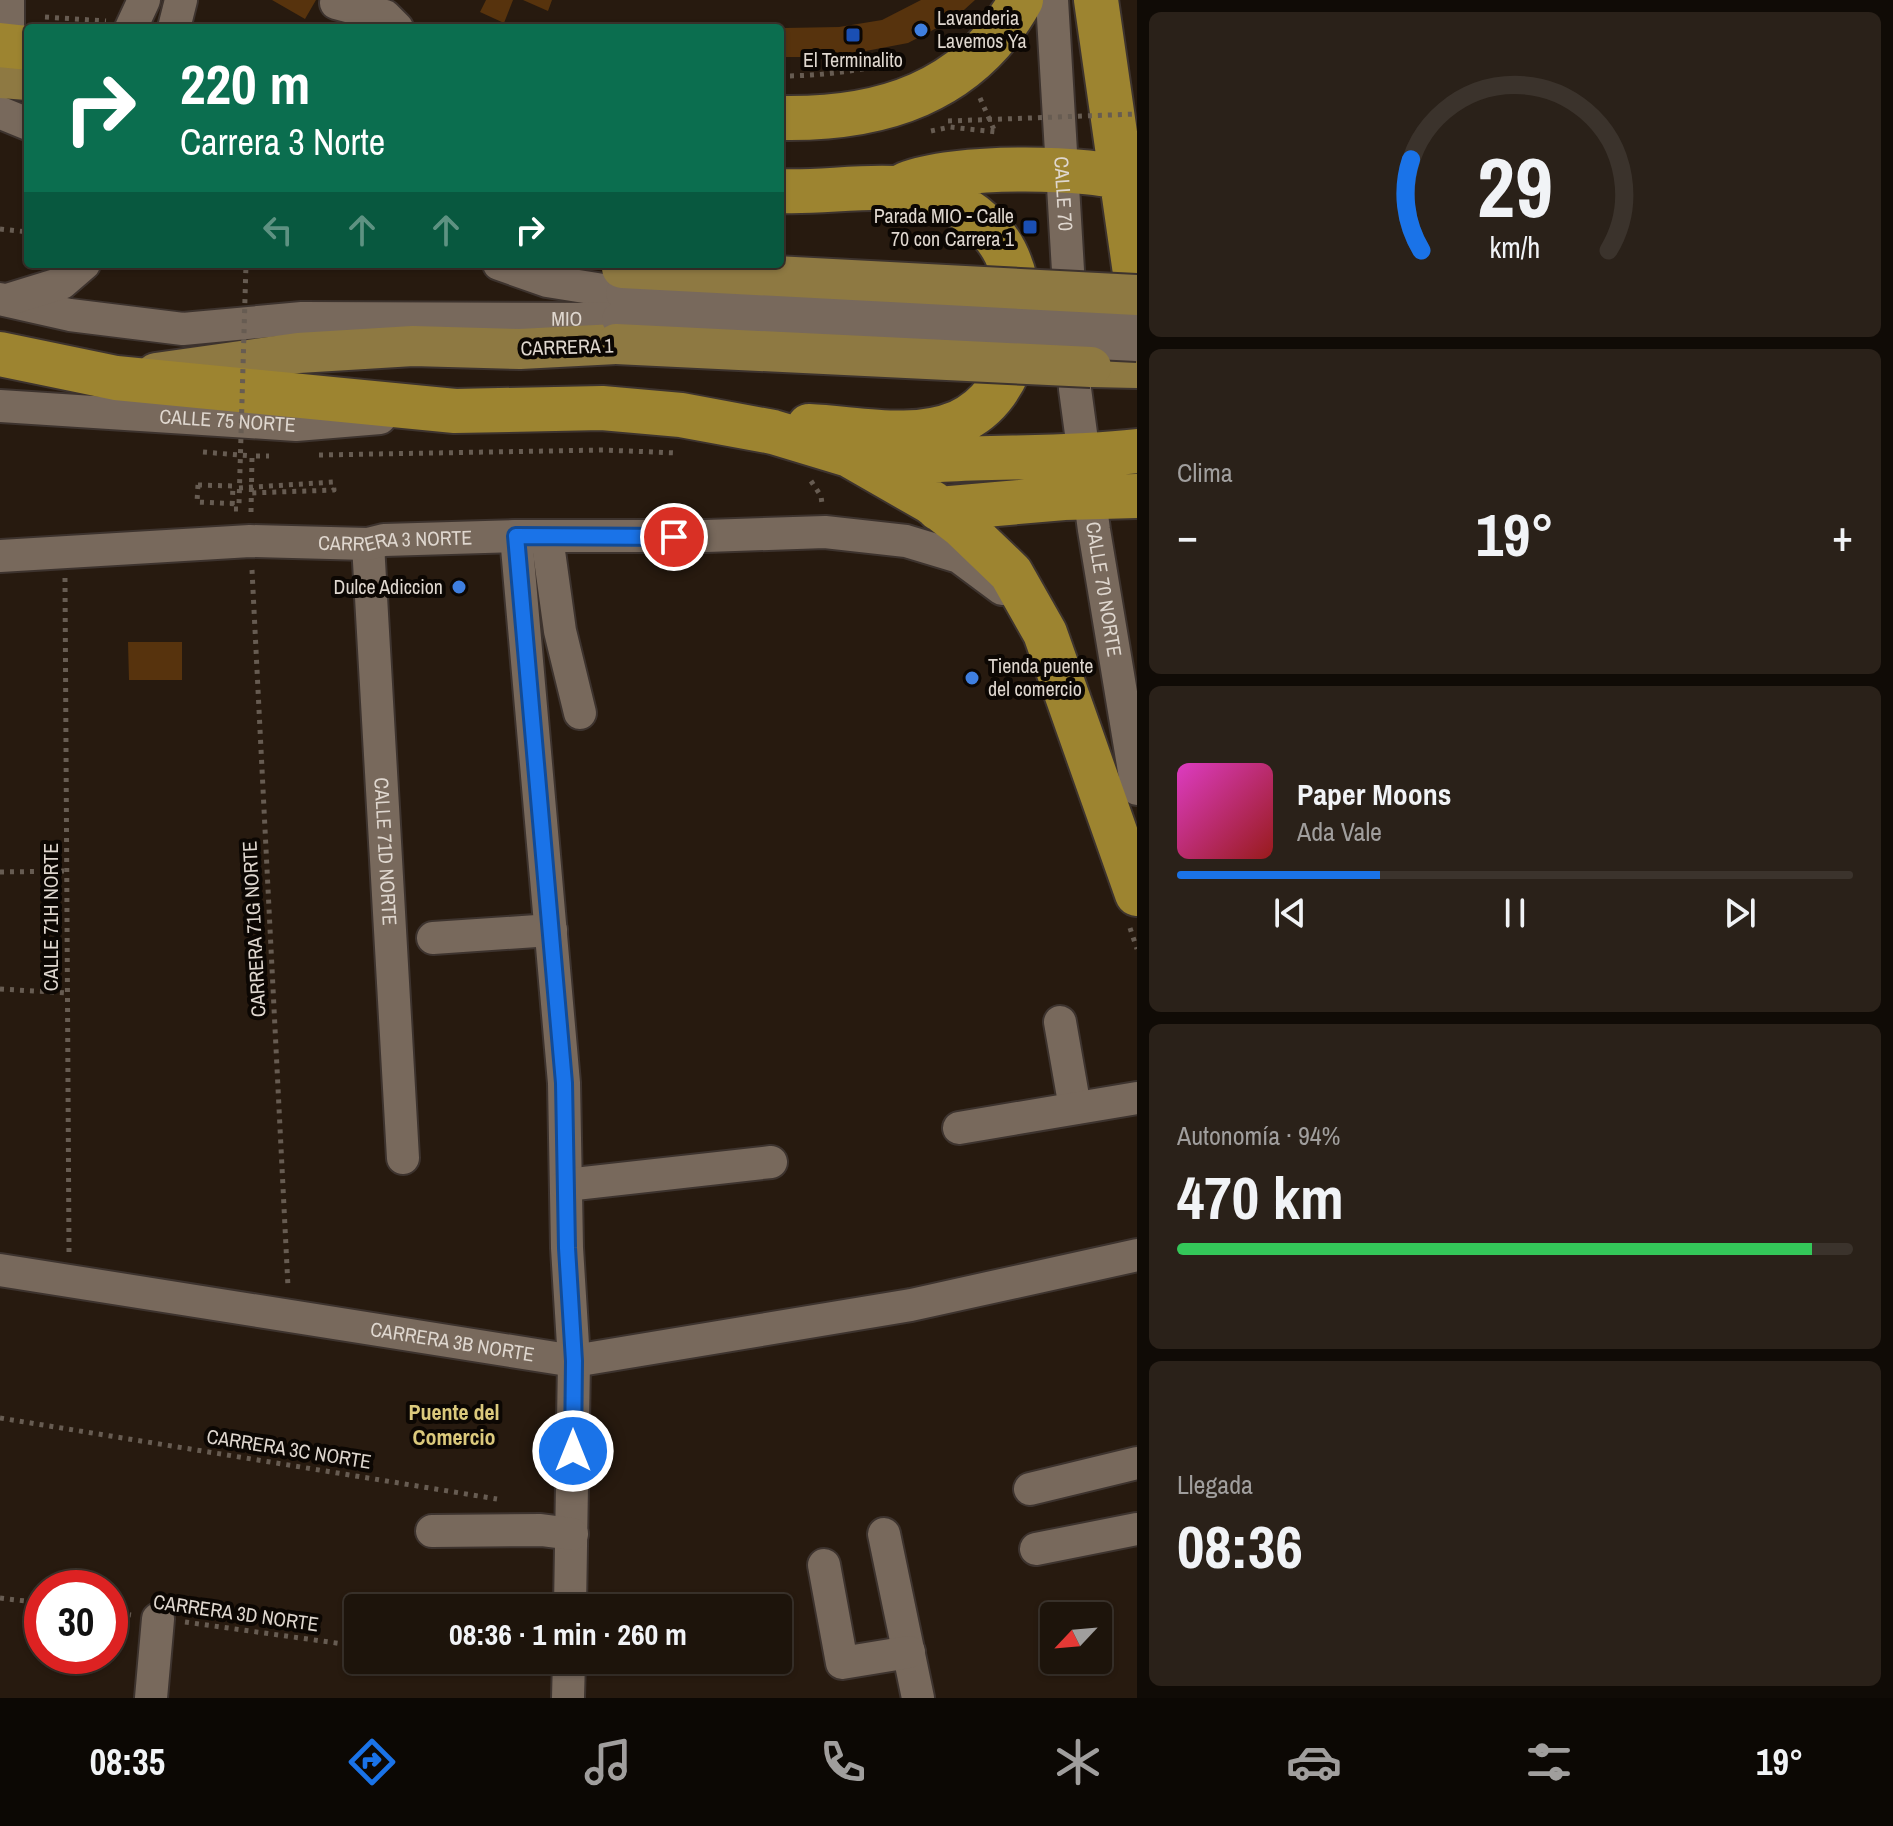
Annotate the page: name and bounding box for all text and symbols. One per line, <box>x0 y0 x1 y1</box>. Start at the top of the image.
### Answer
place label: Lavanderia Lavemos Ya <box>937 4 1027 54</box>
marker: Lavanderia Lavemos Ya <box>912 21 930 39</box>
marker: El Terminalito <box>844 26 862 44</box>
text: 220 m <box>180 46 310 121</box>
place label: El Terminalito <box>803 46 903 73</box>
icon: right <box>48 56 152 160</box>
text: Carrera 3 Norte <box>180 118 385 166</box>
text: 29 <box>1477 130 1553 242</box>
street label: CALLE 70 <box>1048 155 1080 232</box>
place label: Parada MIO - Calle 70 con Carrera 1 <box>874 202 1014 252</box>
icon: left <box>256 208 300 252</box>
icon: ahead <box>340 208 384 252</box>
icon: ahead <box>424 208 468 252</box>
icon: right <box>508 208 552 252</box>
marker: Parada MIO - Calle 70 con Carrera 1 <box>1021 218 1039 236</box>
text: km/h <box>1490 228 1540 267</box>
street label: MIO <box>551 305 582 332</box>
street label: CARRERA 1 <box>520 331 614 362</box>
street label: CALLE 75 NORTE <box>159 402 297 438</box>
text: Clima <box>1177 455 1233 490</box>
text: 19° <box>1476 494 1554 575</box>
pin <box>640 503 708 571</box>
text: − <box>1177 505 1198 565</box>
text: + <box>1832 505 1853 565</box>
icon: arrive <box>652 515 696 559</box>
street label: CALLE 70 NORTE <box>1080 520 1129 659</box>
street label: CARRERA 3 NORTE <box>318 523 473 557</box>
place label: Dulce Adiccion <box>334 573 443 600</box>
marker: Dulce Adiccion <box>450 578 468 596</box>
place label: Tienda puente del comercio <box>988 652 1093 702</box>
marker: Tienda puente del comercio <box>963 669 981 687</box>
text: Paper Moons <box>1297 774 1451 814</box>
street label: CALLE 71D NORTE <box>368 777 404 926</box>
text: Ada Vale <box>1297 814 1382 849</box>
street label: CARRERA 71G NORTE <box>235 840 272 1018</box>
street label: CALLE 71H NORTE <box>37 843 64 991</box>
icon: previous <box>1268 891 1312 935</box>
icon: pause <box>1493 891 1537 935</box>
icon: next <box>1718 891 1762 935</box>
text: Autonomía · 94% <box>1177 1118 1341 1153</box>
text: 470 km <box>1177 1157 1344 1238</box>
street label: CARRERA 3B NORTE <box>368 1315 536 1368</box>
district label: Puente del Comercio <box>408 1397 500 1452</box>
position arrow <box>531 1409 615 1493</box>
street label: CARRERA 3C NORTE <box>205 1422 373 1475</box>
text: Llegada <box>1177 1467 1253 1502</box>
text: 08:36 <box>1177 1506 1303 1587</box>
speed limit sign: 30 <box>24 1570 128 1674</box>
street label: CARRERA 3D NORTE <box>152 1588 320 1637</box>
north arrow <box>1040 1602 1112 1674</box>
map controls <box>1040 1602 1112 1674</box>
text: 08:36 · 1 min · 260 m <box>449 1614 687 1654</box>
icon: directions <box>344 1734 400 1790</box>
icon: music <box>580 1734 636 1790</box>
icon: phone <box>815 1734 871 1790</box>
icon: climate <box>1050 1734 1106 1790</box>
icon: car <box>1286 1734 1342 1790</box>
icon: filters <box>1521 1734 1577 1790</box>
text: 08:35 <box>90 1738 165 1786</box>
text: 19° <box>1756 1738 1803 1786</box>

